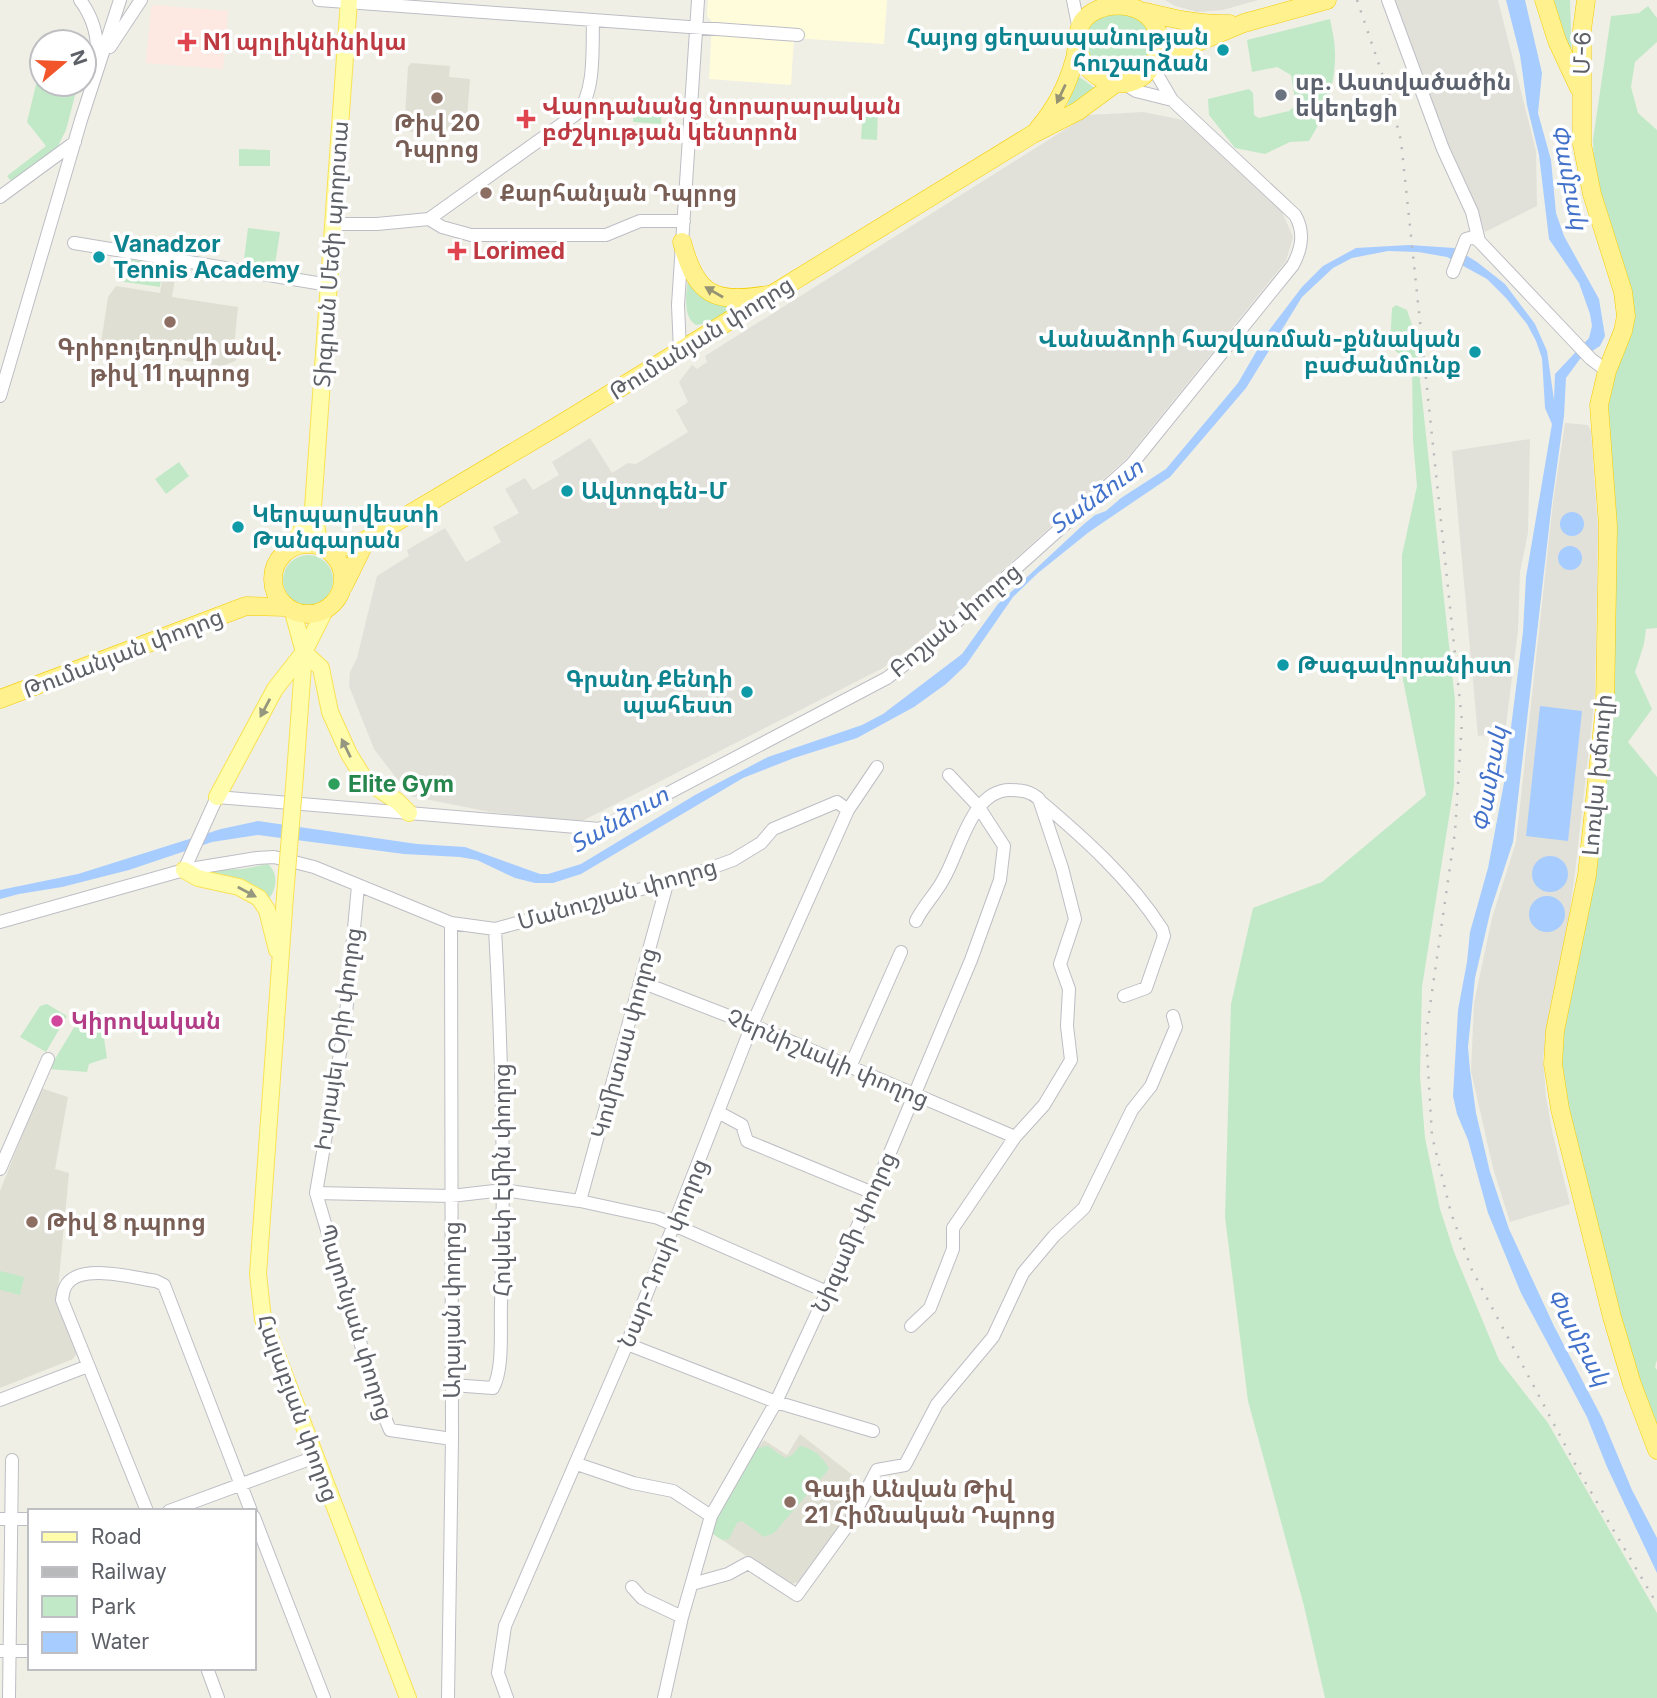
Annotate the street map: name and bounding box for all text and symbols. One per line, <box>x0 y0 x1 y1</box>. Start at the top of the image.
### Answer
place label: Հայոց ցեղասպանության հուշարձան <box>907 23 1209 77</box>
north arrow <box>28 28 98 98</box>
place label: N1 պոլիկնինիկա <box>203 28 407 56</box>
street label: Մ-6 <box>1567 31 1597 75</box>
marker: N1 պոլիկնինիկա <box>177 32 197 52</box>
marker: Հայոց ցեղասպանության հուշարձան <box>1215 42 1231 58</box>
text: N <box>65 47 92 68</box>
place label: սբ. Աստվածածին եկեղեցի <box>1295 68 1511 122</box>
one-way arrow <box>1055 84 1067 104</box>
marker: սբ. Աստվածածին եկեղեցի <box>1273 87 1289 103</box>
marker: Թիվ 20 Դպրոց <box>429 90 445 106</box>
place label: Վարդանանց նորարարական բժշկության կենտրոն <box>542 92 901 146</box>
place label: Թիվ 20 Դպրոց <box>394 109 480 163</box>
marker: Վարդանանց նորարարական բժշկության կենտրոն <box>516 109 536 129</box>
street label: Տիգրան Մեծի պողոտա <box>308 120 354 388</box>
water label: Փամբակ <box>1546 122 1595 234</box>
place label: Քարհանյան Դպրոց <box>500 179 737 207</box>
marker: Քարհանյան Դպրոց <box>478 185 494 201</box>
place label: Vanadzor Tennis Academy <box>113 230 300 284</box>
place label: Lorimed <box>473 237 565 265</box>
marker: Lorimed <box>447 241 467 261</box>
marker: Vanadzor Tennis Academy <box>91 249 107 265</box>
street label: Թումանյան փողոց <box>604 270 798 406</box>
one-way arrow <box>704 286 723 298</box>
marker: Գրիբոյեդովի անվ. թիվ 11 դպրոց <box>162 314 178 330</box>
place label: Վանաձորի հաշվառման-քննական բաժանմունք <box>1038 325 1461 379</box>
place label: Գրիբոյեդովի անվ. թիվ 11 դպրոց <box>57 333 283 387</box>
marker: Վանաձորի հաշվառման-քննական բաժանմունք <box>1467 344 1483 360</box>
water label: Տանձուտ <box>1044 452 1149 540</box>
place label: Ավտոգեն-Մ <box>581 477 728 505</box>
marker: Ավտոգեն-Մ <box>559 483 575 499</box>
place label: Կերպարվեստի Թանգարան <box>252 500 439 554</box>
marker: Կերպարվեստի Թանգարան <box>230 519 246 535</box>
street label: Բոշյան փողոց <box>884 557 1026 683</box>
street label: Թումանյան փողոց <box>19 602 227 704</box>
place label: Թագավորանիստ <box>1297 651 1512 679</box>
marker: Թագավորանիստ <box>1275 657 1291 673</box>
place label: Գրանդ Քենդի պահեստ <box>566 665 733 719</box>
marker: Գրանդ Քենդի պահեստ <box>739 684 755 700</box>
street label: Լոռվա խճուղի <box>1576 693 1618 857</box>
one-way arrow <box>259 698 271 718</box>
water label: Փամբակ <box>1465 722 1513 834</box>
one-way arrow <box>340 738 352 758</box>
place label: Elite Gym <box>348 770 454 798</box>
marker: Elite Gym <box>326 776 342 792</box>
water label: Տանձուտ <box>565 779 674 859</box>
street label: Մանուշյան փողոց <box>514 852 720 936</box>
one-way arrow <box>238 886 258 898</box>
street label: Իսրայել Օրի փողոց <box>308 926 368 1152</box>
street label: Կոմիտաս փողոց <box>585 944 663 1142</box>
street label: Չերնիշևսկի փողոց <box>723 1003 933 1113</box>
place label: Կիրովական <box>71 1007 221 1035</box>
marker: Կիրովական <box>49 1013 65 1029</box>
street label: Հովսեփ Էմին փողոց <box>488 1063 516 1297</box>
street label: Նիզամի փողոց <box>806 1147 902 1317</box>
street label: Նար-Դոսի փողոց <box>612 1155 714 1351</box>
place label: Թիվ 8 դպրոց <box>46 1208 206 1236</box>
marker: Թիվ 8 դպրոց <box>24 1214 40 1230</box>
street label: Պարոնյան փողոց <box>313 1220 399 1424</box>
street label: Աղայան փողոց <box>438 1221 466 1399</box>
water label: Փամբակ <box>1541 1283 1618 1392</box>
street label: Հալաբյան փողոց <box>251 1310 345 1506</box>
place label: Գայի Անվան Թիվ 21 Հիմնական Դպրոց <box>804 1475 1056 1529</box>
marker: Գայի Անվան Թիվ 21 Հիմնական Դպրոց <box>782 1494 798 1510</box>
legend <box>28 1509 256 1670</box>
text: Road <box>91 1524 142 1549</box>
text: Railway <box>91 1559 167 1584</box>
text: Park <box>91 1594 136 1619</box>
text: Water <box>91 1629 149 1654</box>

